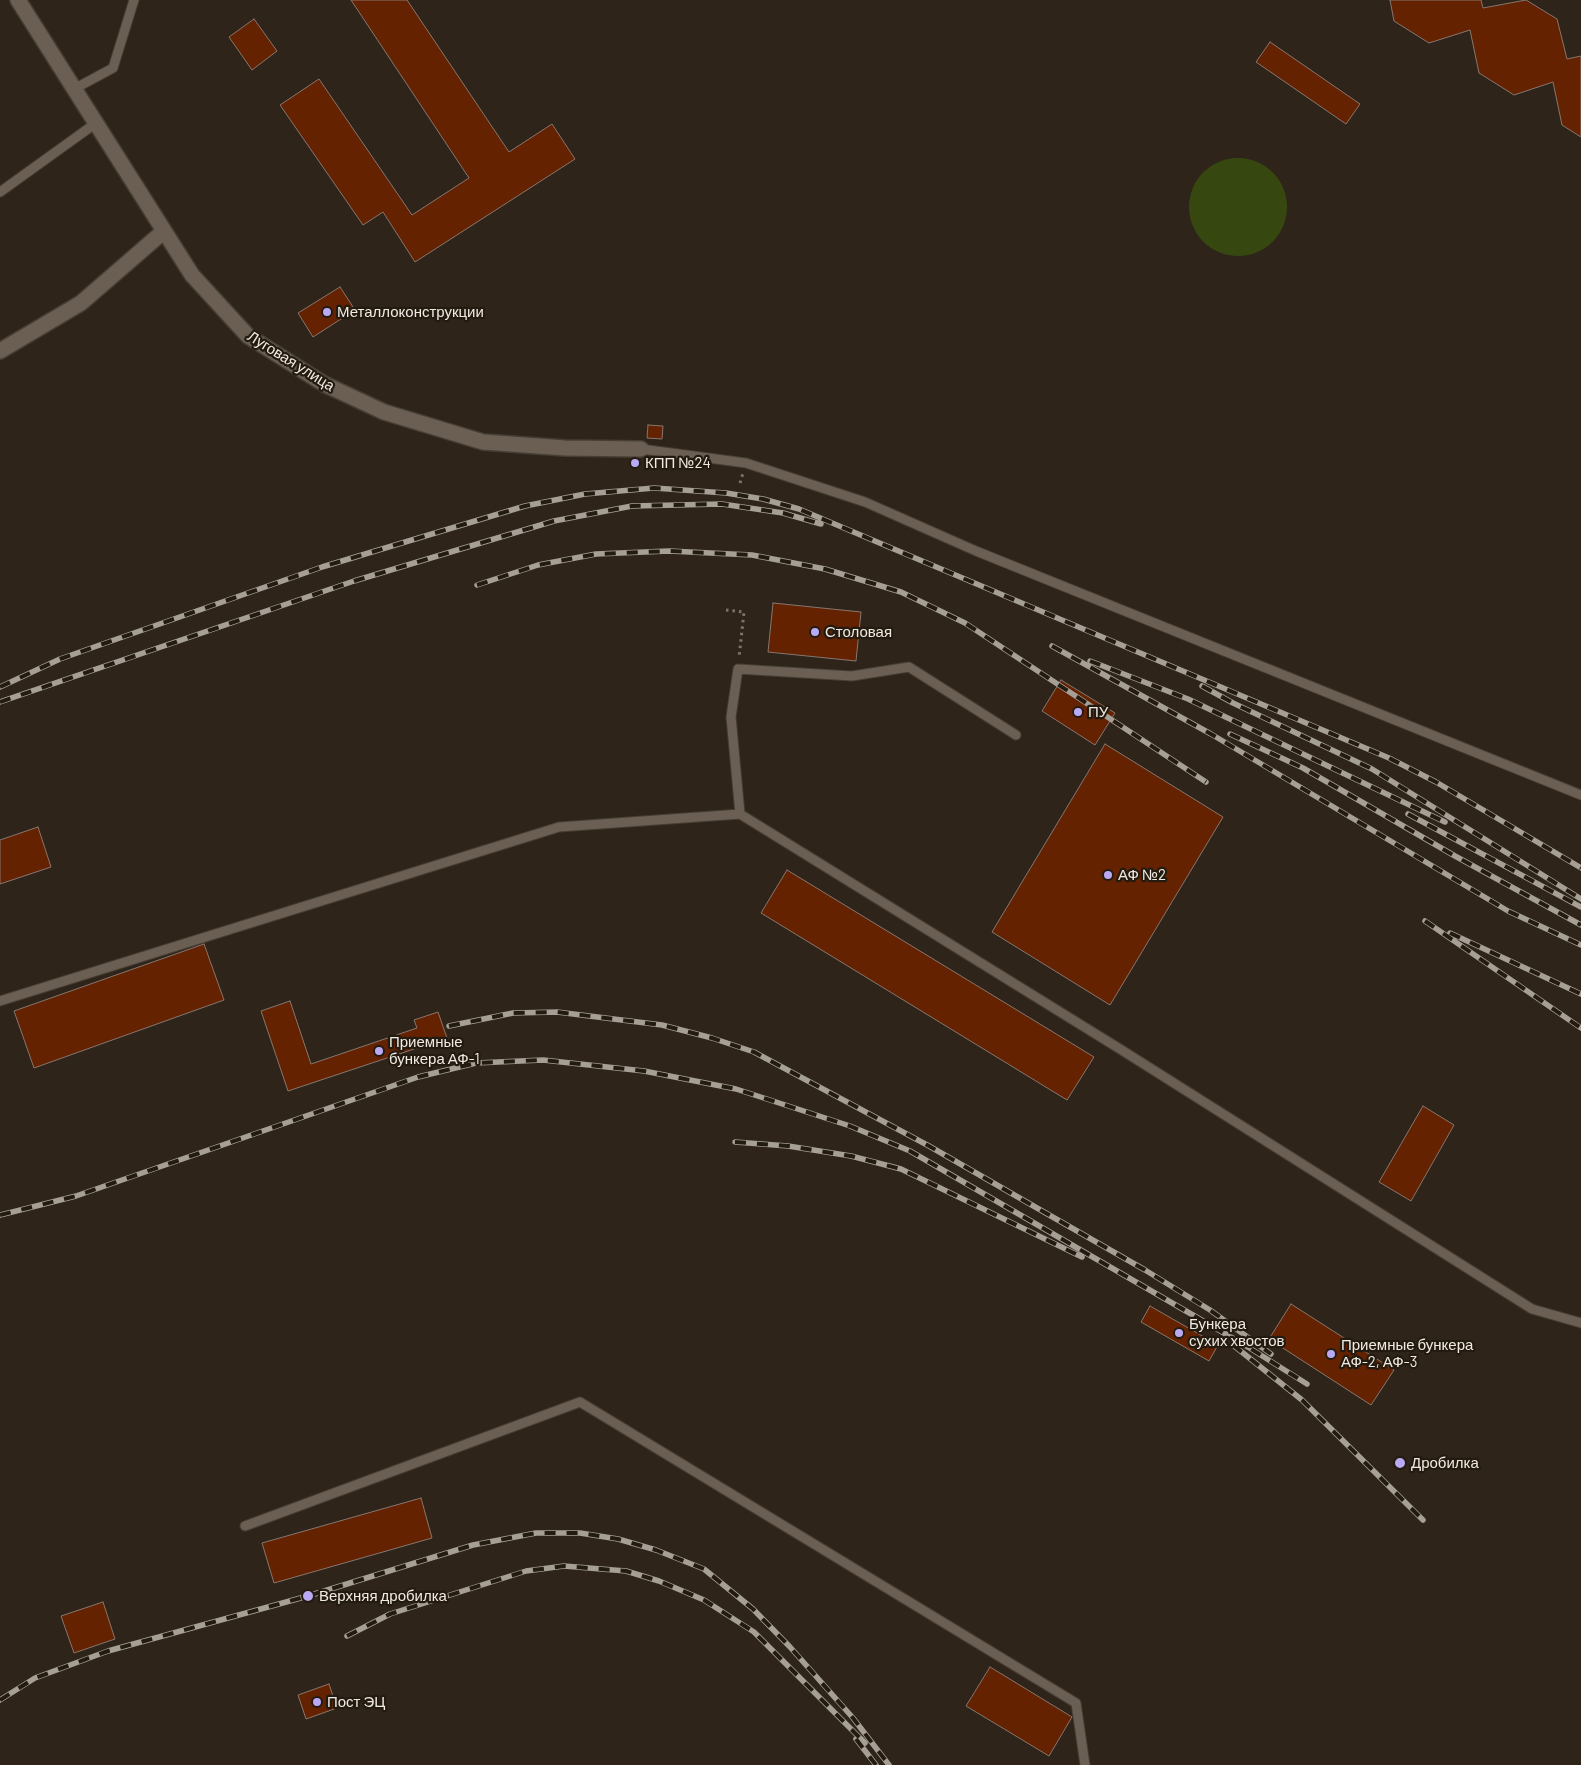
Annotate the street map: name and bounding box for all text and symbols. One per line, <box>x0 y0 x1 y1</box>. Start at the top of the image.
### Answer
place label: Металлоконструкции <box>337 303 484 321</box>
marker: Металлоконструкции <box>321 306 333 318</box>
street label: Луговая улица <box>244 327 338 395</box>
place label: КПП №24 <box>645 454 711 472</box>
marker: КПП №24 <box>629 457 641 469</box>
place label: Столовая <box>825 623 892 641</box>
marker: Столовая <box>809 626 821 638</box>
place label: ПУ <box>1088 703 1108 721</box>
marker: ПУ <box>1072 706 1084 718</box>
place label: АФ №2 <box>1118 866 1166 884</box>
marker: АФ №2 <box>1102 869 1114 881</box>
place label: Приемные бункера АФ-1 <box>389 1033 480 1068</box>
marker: Приемные бункера АФ-1 <box>373 1045 385 1057</box>
place label: Бункера сухих хвостов <box>1189 1315 1285 1350</box>
marker: Бункера сухих хвостов <box>1173 1327 1185 1339</box>
place label: Приемные бункера АФ-2, АФ-3 <box>1341 1336 1473 1371</box>
marker: Приемные бункера АФ-2, АФ-3 <box>1325 1348 1337 1360</box>
place label: Дробилка <box>1411 1454 1479 1472</box>
marker: Дробилка <box>1393 1456 1407 1470</box>
place label: Верхняя дробилка <box>319 1587 447 1605</box>
marker: Верхняя дробилка <box>301 1589 315 1603</box>
place label: Пост ЭЦ <box>327 1693 385 1711</box>
marker: Пост ЭЦ <box>311 1696 323 1708</box>

